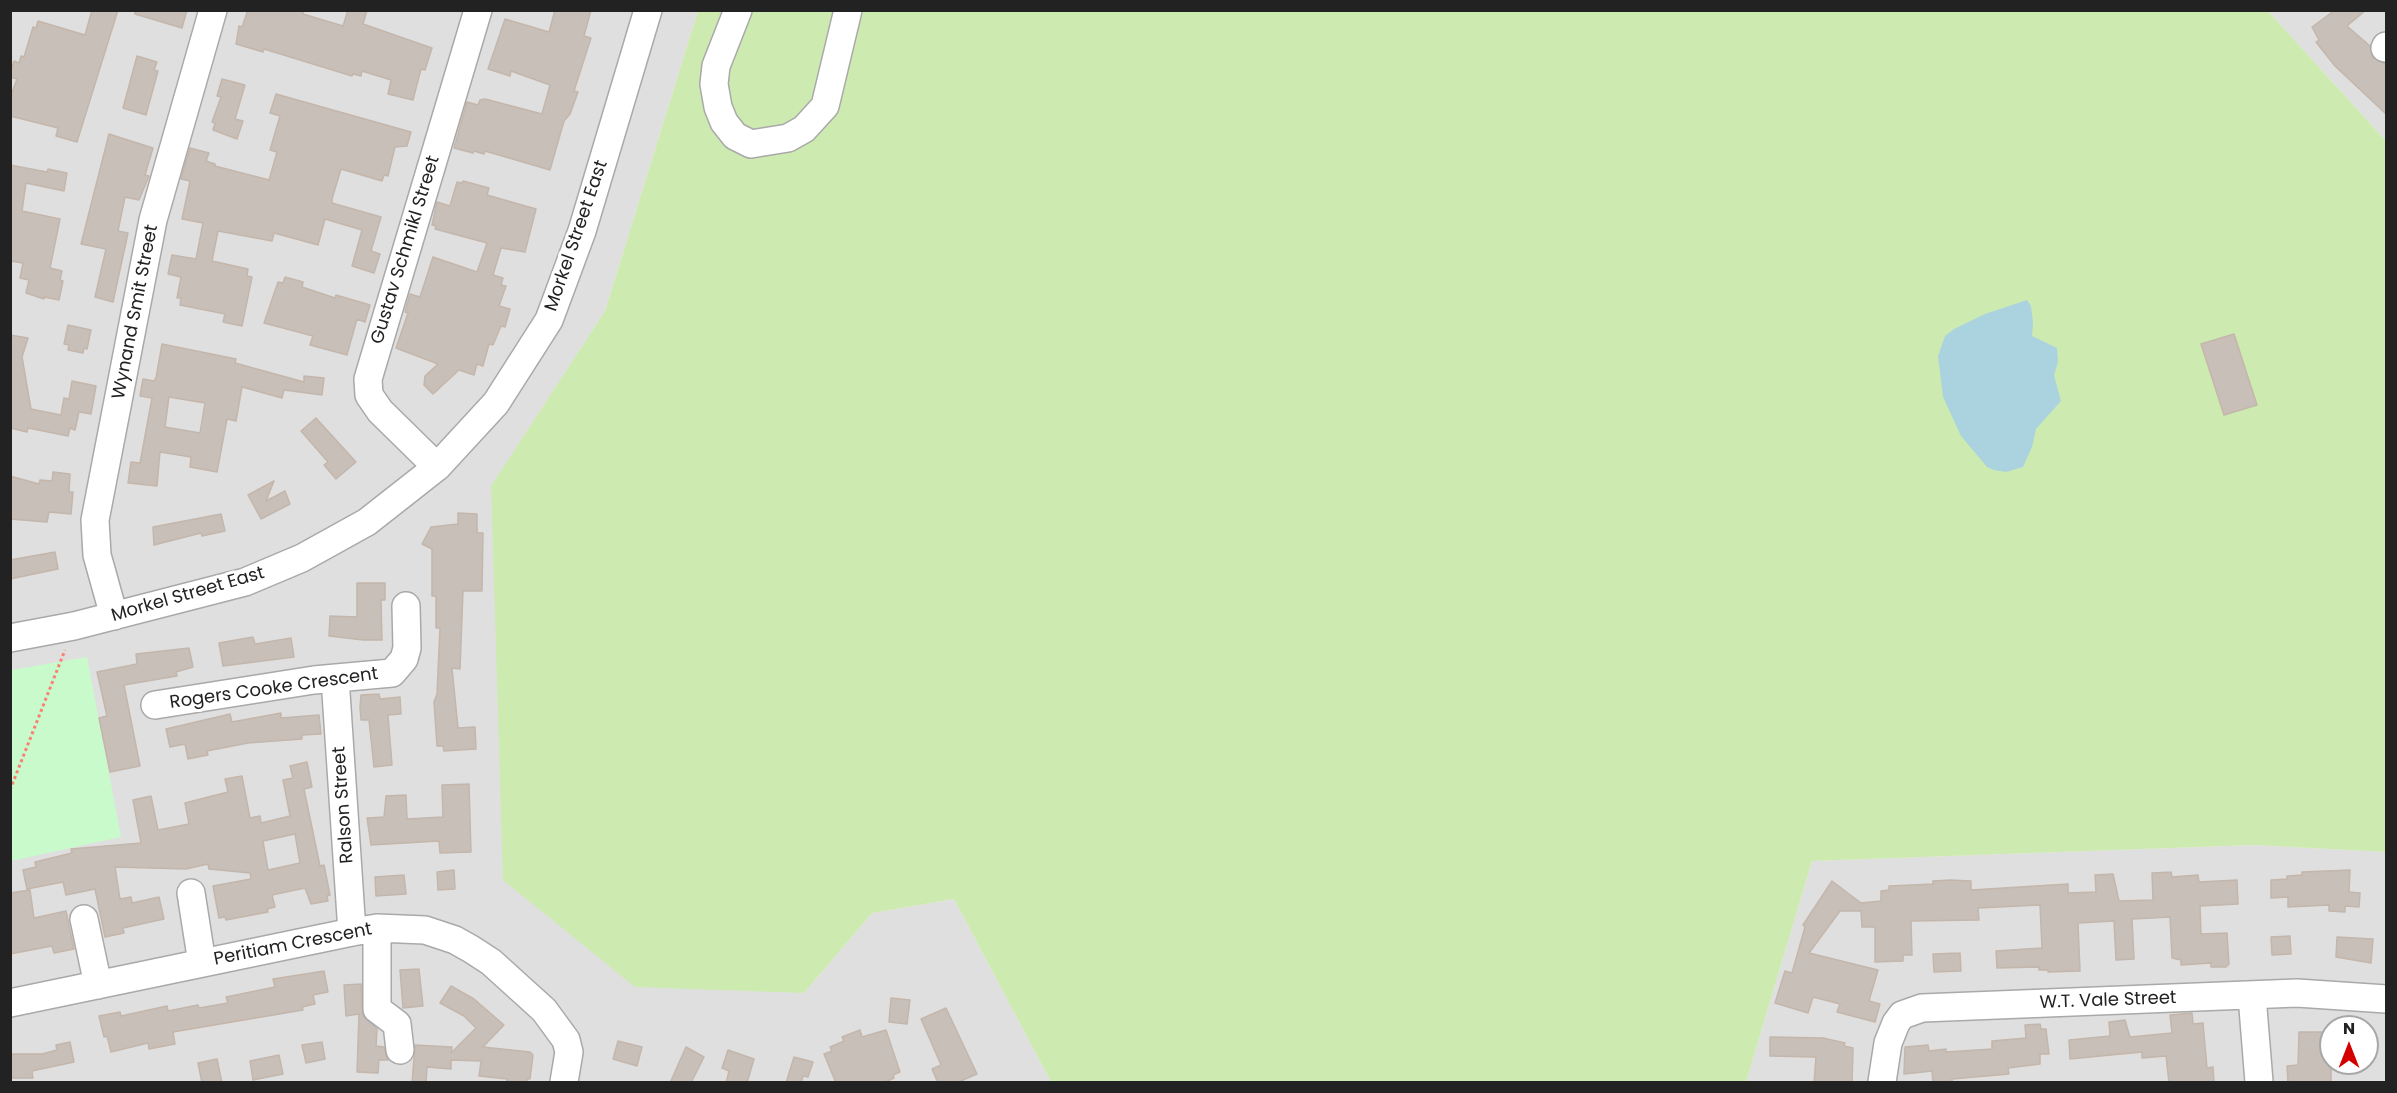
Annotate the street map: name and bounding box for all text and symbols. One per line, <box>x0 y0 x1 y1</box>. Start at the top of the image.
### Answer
street label: Gustav Schmikl Street <box>367 153 445 347</box>
street label: Morkel Street East <box>541 158 613 314</box>
street label: Wynand Smit Street <box>108 223 164 401</box>
street label: Morkel Street East <box>109 563 267 627</box>
street label: Rogers Cooke Crescent <box>168 664 380 714</box>
street label: Ralson Street <box>329 746 359 864</box>
street label: Peritiam Crescent <box>212 919 374 971</box>
street label: W.T. Vale Street <box>2039 988 2177 1014</box>
north arrow <box>2319 1015 2379 1075</box>
text: N <box>2343 1017 2355 1040</box>

